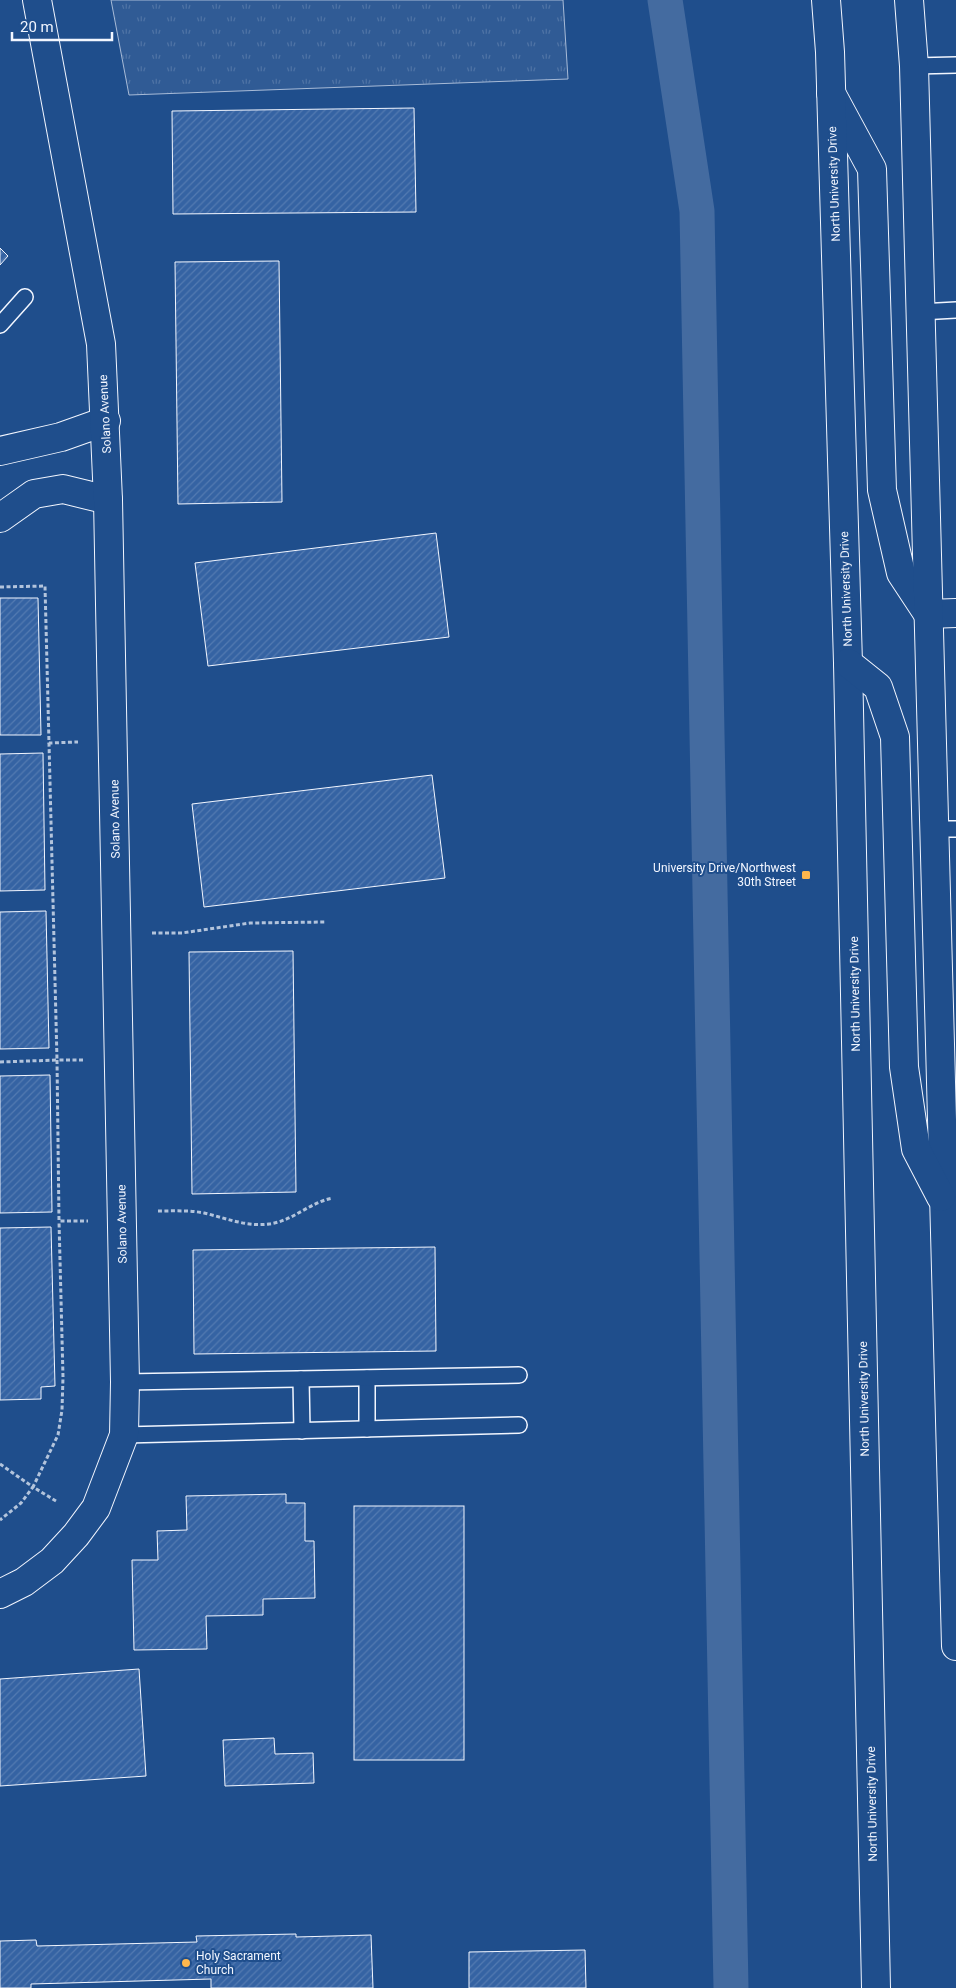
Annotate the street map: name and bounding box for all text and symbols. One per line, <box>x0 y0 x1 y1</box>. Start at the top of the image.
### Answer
scale bar <box>12 10 112 42</box>
text: 20 m <box>20 18 54 36</box>
street label: North University Drive <box>825 126 843 242</box>
street label: Solano Avenue <box>96 374 114 454</box>
street label: North University Drive <box>837 531 855 647</box>
street label: Solano Avenue <box>107 779 123 859</box>
place label: University Drive/Northwest 30th Street <box>653 861 796 889</box>
marker: University Drive/Northwest 30th Street <box>800 869 812 881</box>
street label: North University Drive <box>847 936 863 1052</box>
street label: Solano Avenue <box>114 1184 130 1264</box>
street label: North University Drive <box>856 1341 872 1457</box>
street label: North University Drive <box>864 1746 880 1862</box>
place label: Holy Sacrament Church <box>196 1949 281 1977</box>
marker: Holy Sacrament Church <box>180 1957 192 1969</box>

